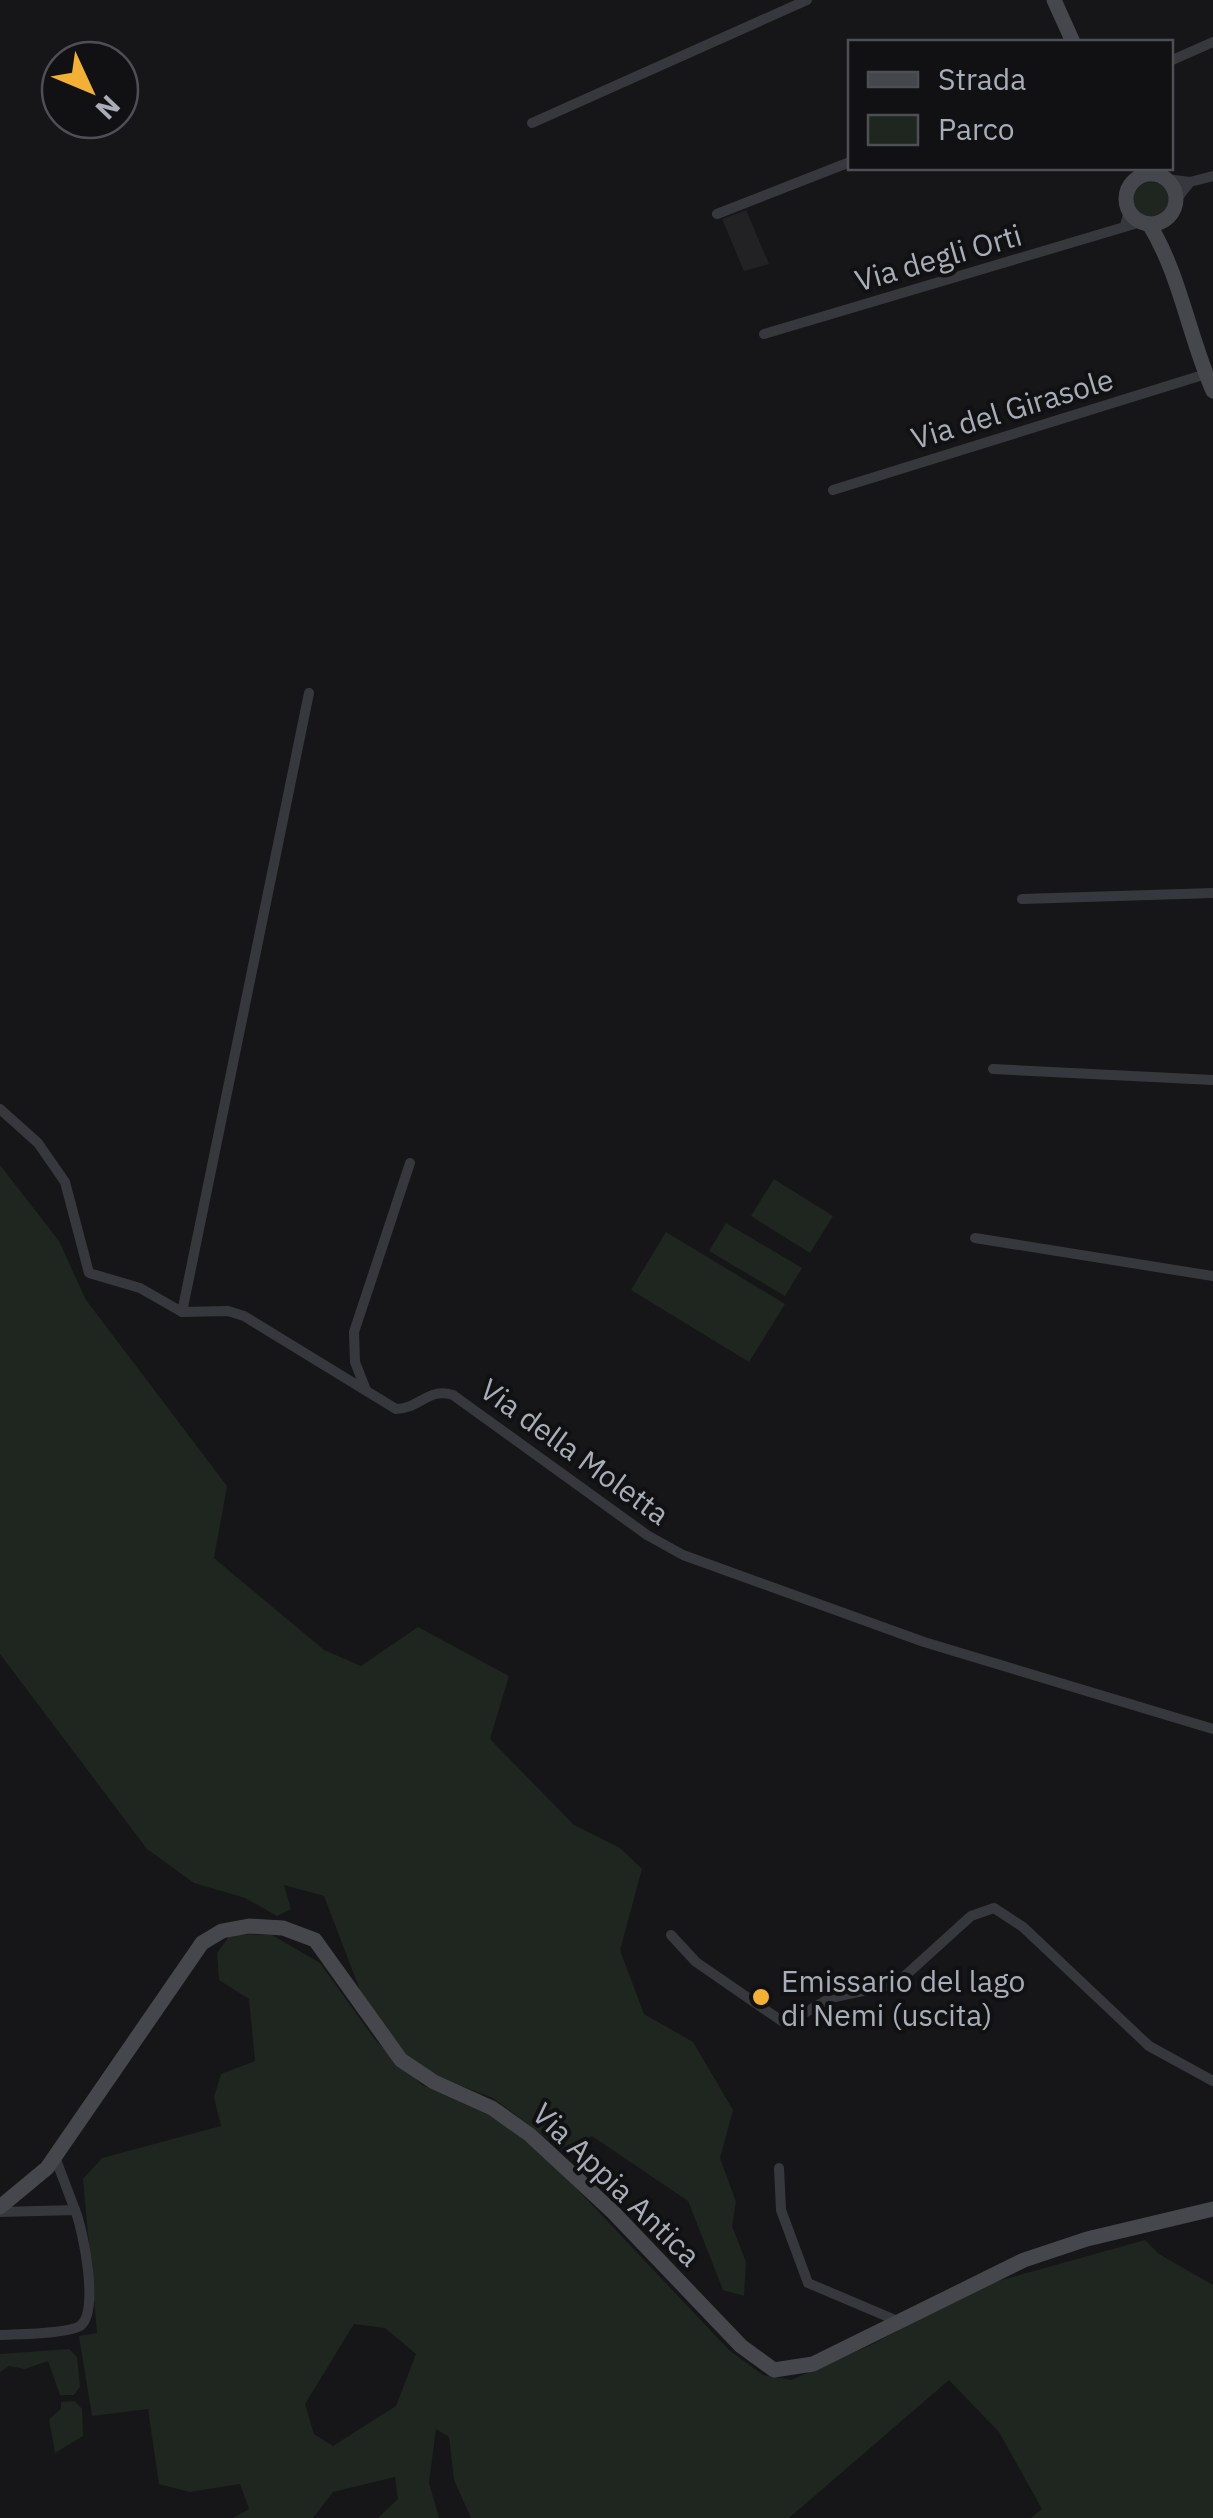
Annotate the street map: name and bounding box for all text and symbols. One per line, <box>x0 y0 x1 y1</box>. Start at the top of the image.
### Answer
north arrow <box>40 40 140 140</box>
legend <box>848 40 1173 170</box>
text: Strada <box>938 59 1026 98</box>
text: N <box>88 88 129 128</box>
text: Parco <box>938 109 1014 148</box>
street label: Via degli Orti <box>850 215 1026 299</box>
street label: Via del Girasole <box>906 359 1118 457</box>
street label: Via della Moletta <box>473 1369 677 1533</box>
place label: Emissario del lago di Nemi (uscita) <box>781 1961 1025 2034</box>
marker: Emissario del lago di Nemi (uscita) <box>750 1986 772 2008</box>
street label: Via Appia Antica <box>525 2094 709 2274</box>

